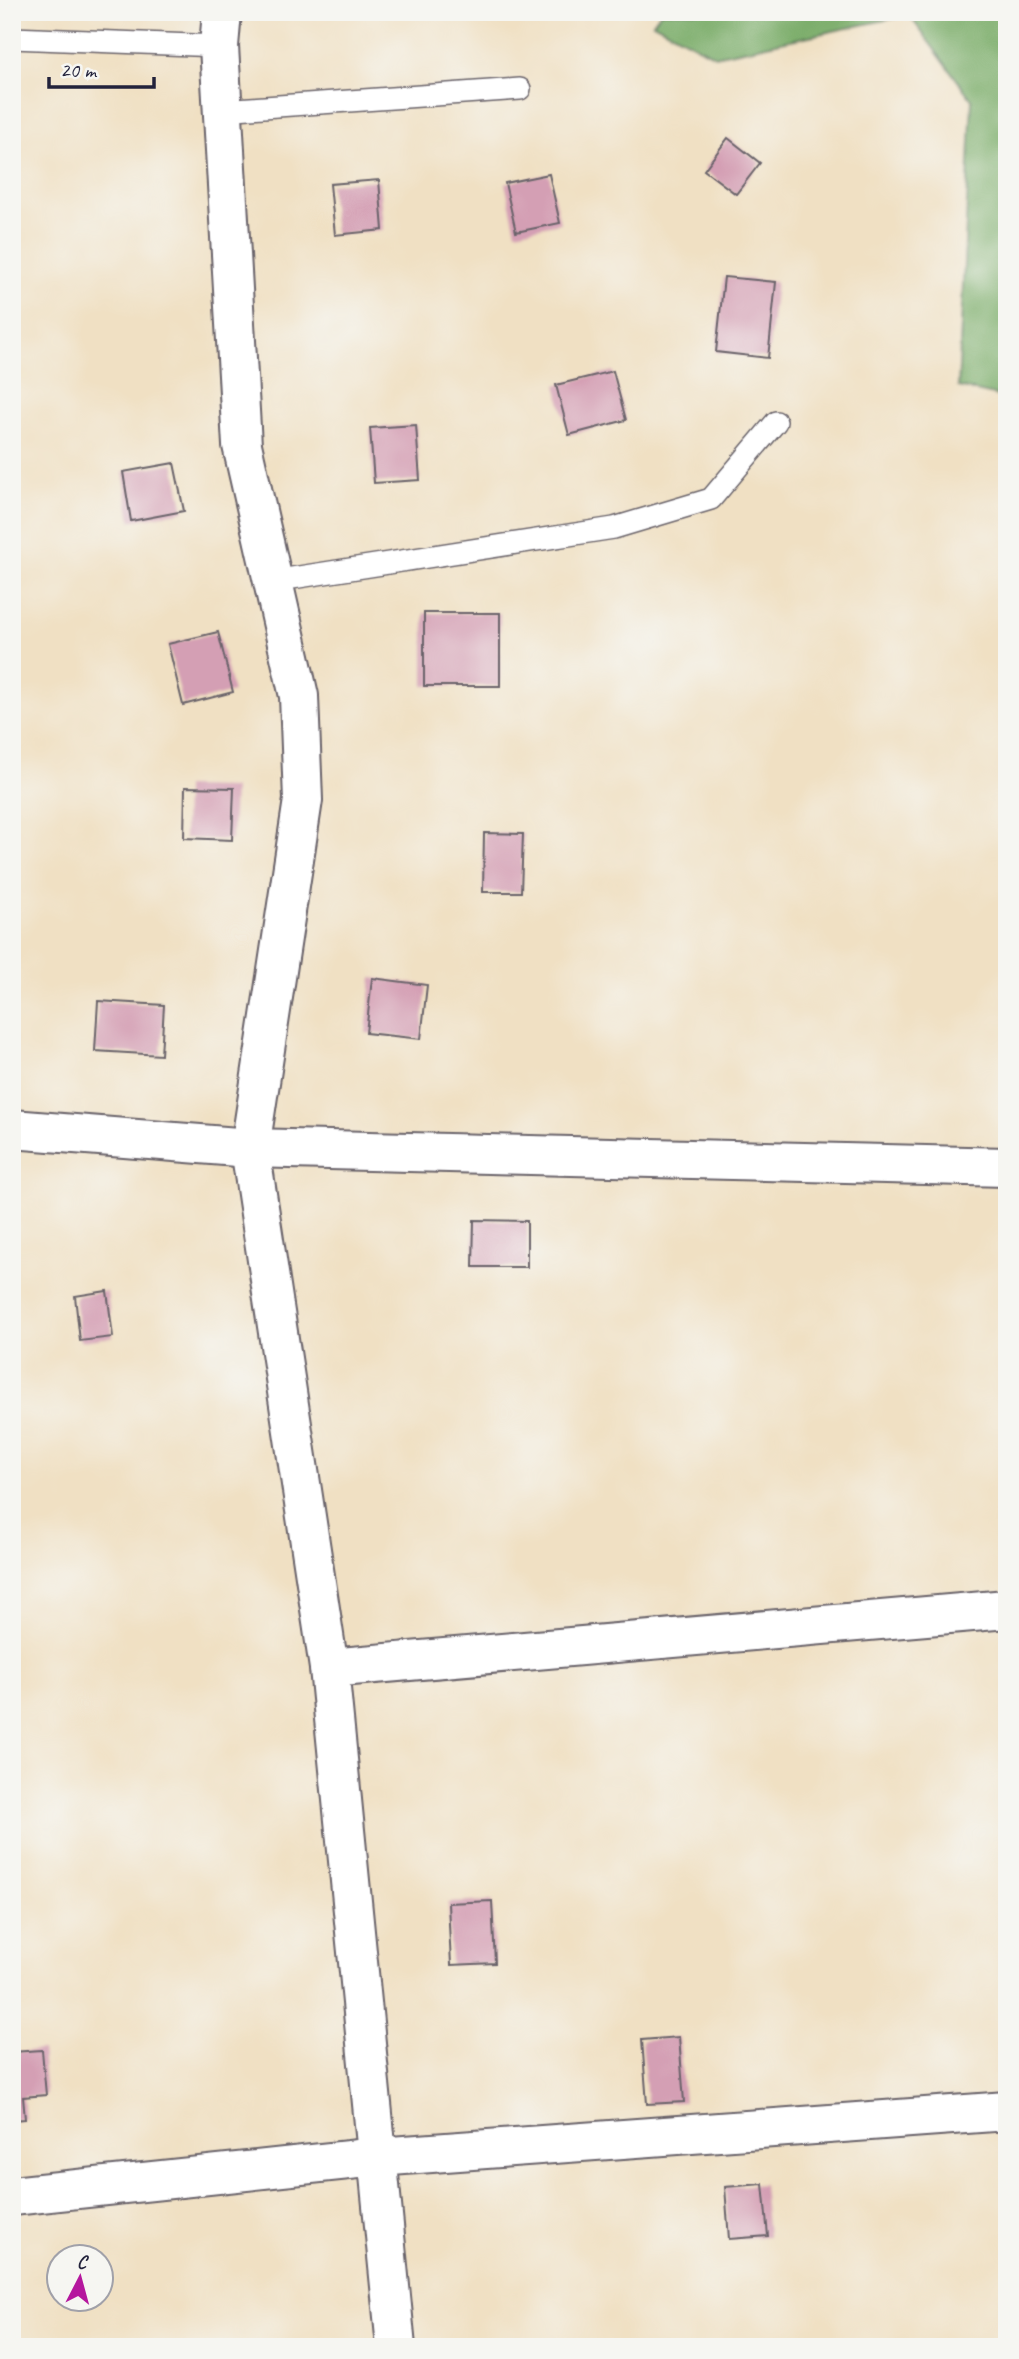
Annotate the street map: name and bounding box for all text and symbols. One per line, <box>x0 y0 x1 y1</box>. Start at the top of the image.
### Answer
scale bar <box>49 46 154 90</box>
text: 20 m <box>60 57 98 83</box>
north arrow <box>46 2244 116 2314</box>
text: С <box>76 2250 90 2275</box>

